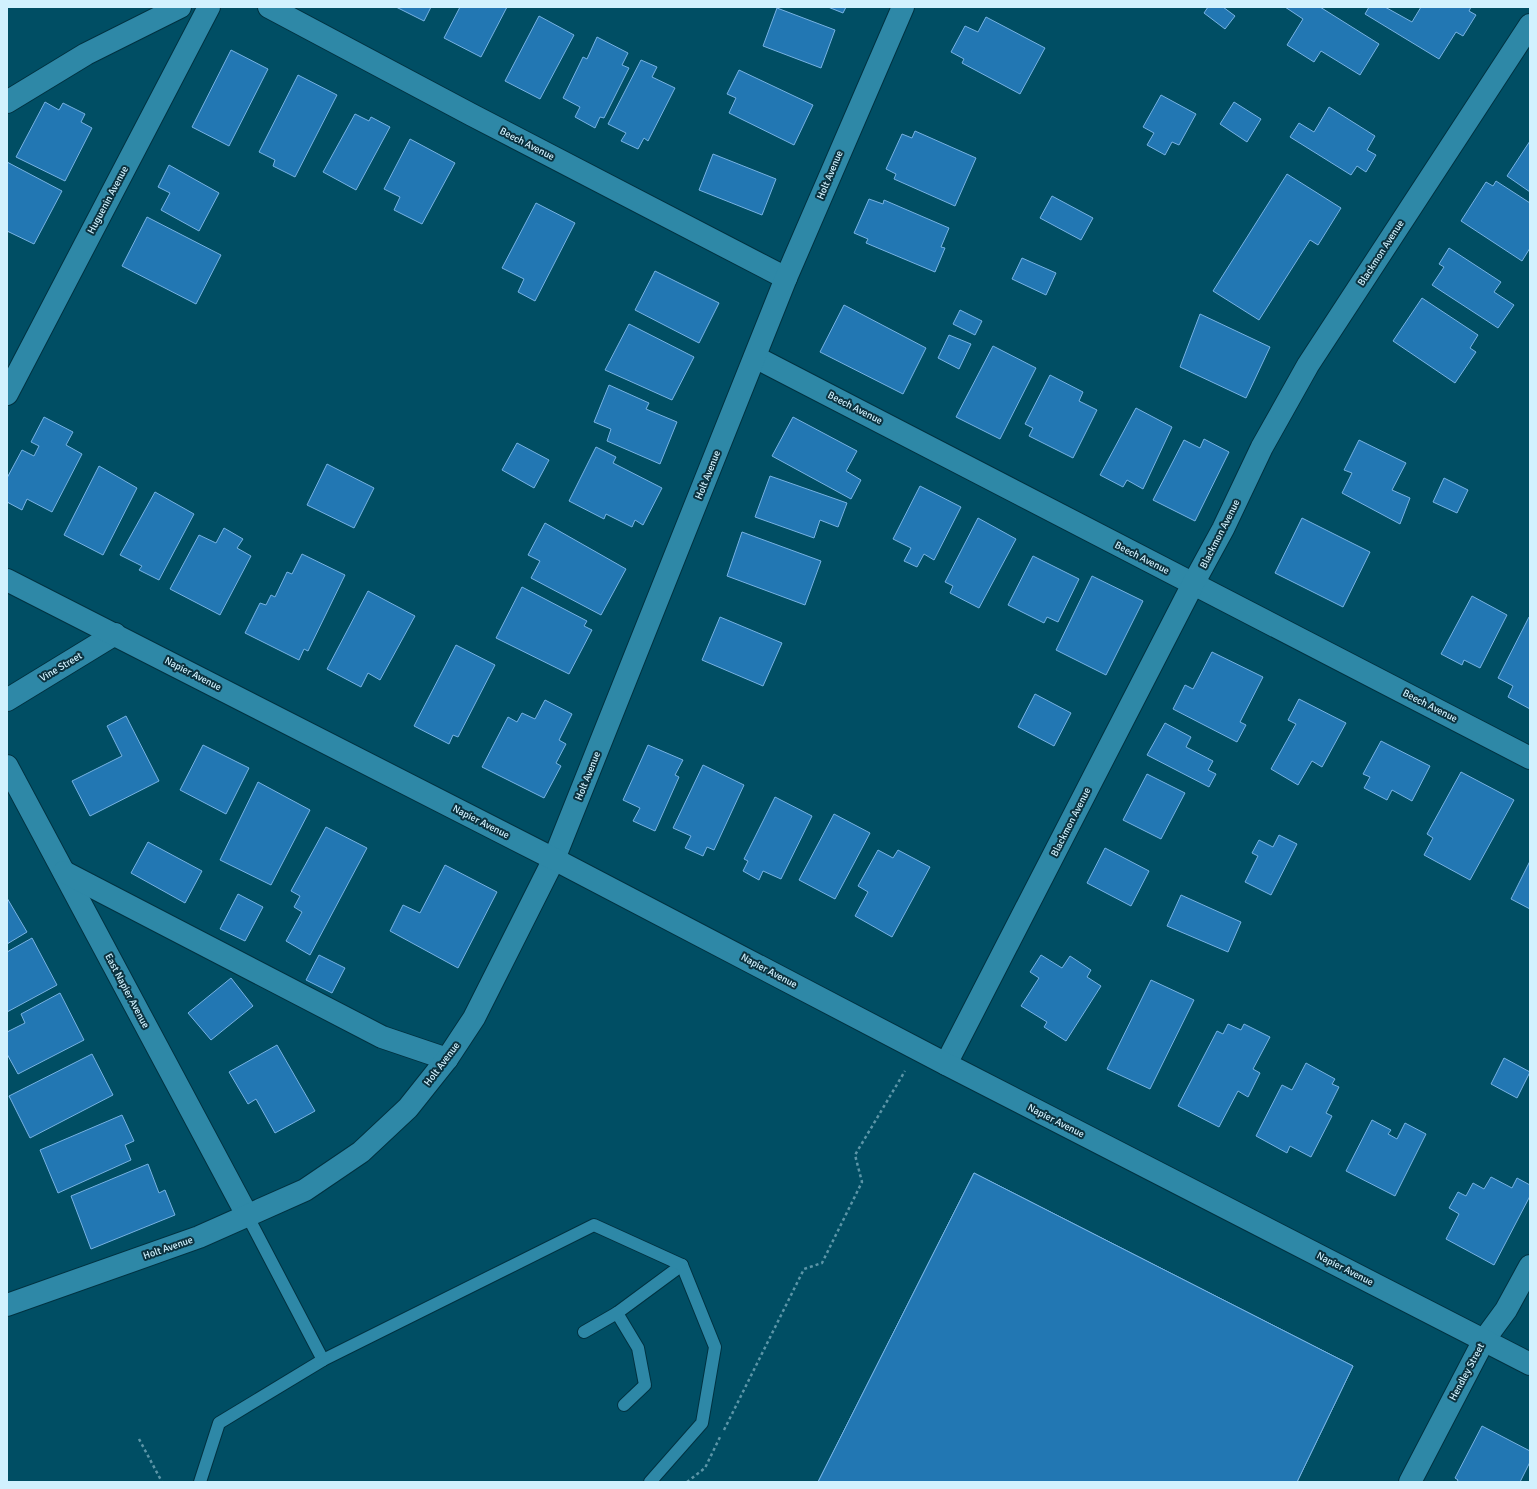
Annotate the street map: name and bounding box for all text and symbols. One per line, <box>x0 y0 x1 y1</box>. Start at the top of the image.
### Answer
street label: Beech Avenue <box>498 125 556 163</box>
street label: Holt Avenue <box>814 149 846 201</box>
street label: Huguenin Avenue <box>85 164 131 236</box>
street label: Blackmon Avenue <box>1355 218 1407 288</box>
street label: Beech Avenue <box>826 389 884 427</box>
street label: Holt Avenue <box>693 449 723 501</box>
street label: Blackmon Avenue <box>1197 497 1243 571</box>
street label: Beech Avenue <box>1113 539 1171 577</box>
street label: Vine Street <box>38 649 85 684</box>
street label: Napier Avenue <box>163 655 223 693</box>
street label: Beech Avenue <box>1401 687 1459 725</box>
street label: Holt Avenue <box>573 750 603 802</box>
street label: Blackmon Avenue <box>1048 785 1094 859</box>
street label: Napier Avenue <box>451 803 511 841</box>
street label: Napier Avenue <box>739 951 799 991</box>
street label: East Napier Avenue <box>102 952 152 1030</box>
street label: Holt Avenue <box>422 1040 462 1088</box>
street label: Napier Avenue <box>1026 1102 1086 1140</box>
street label: Holt Avenue <box>142 1234 194 1262</box>
street label: Napier Avenue <box>1315 1250 1375 1288</box>
street label: Hendley Street <box>1447 1341 1487 1403</box>

